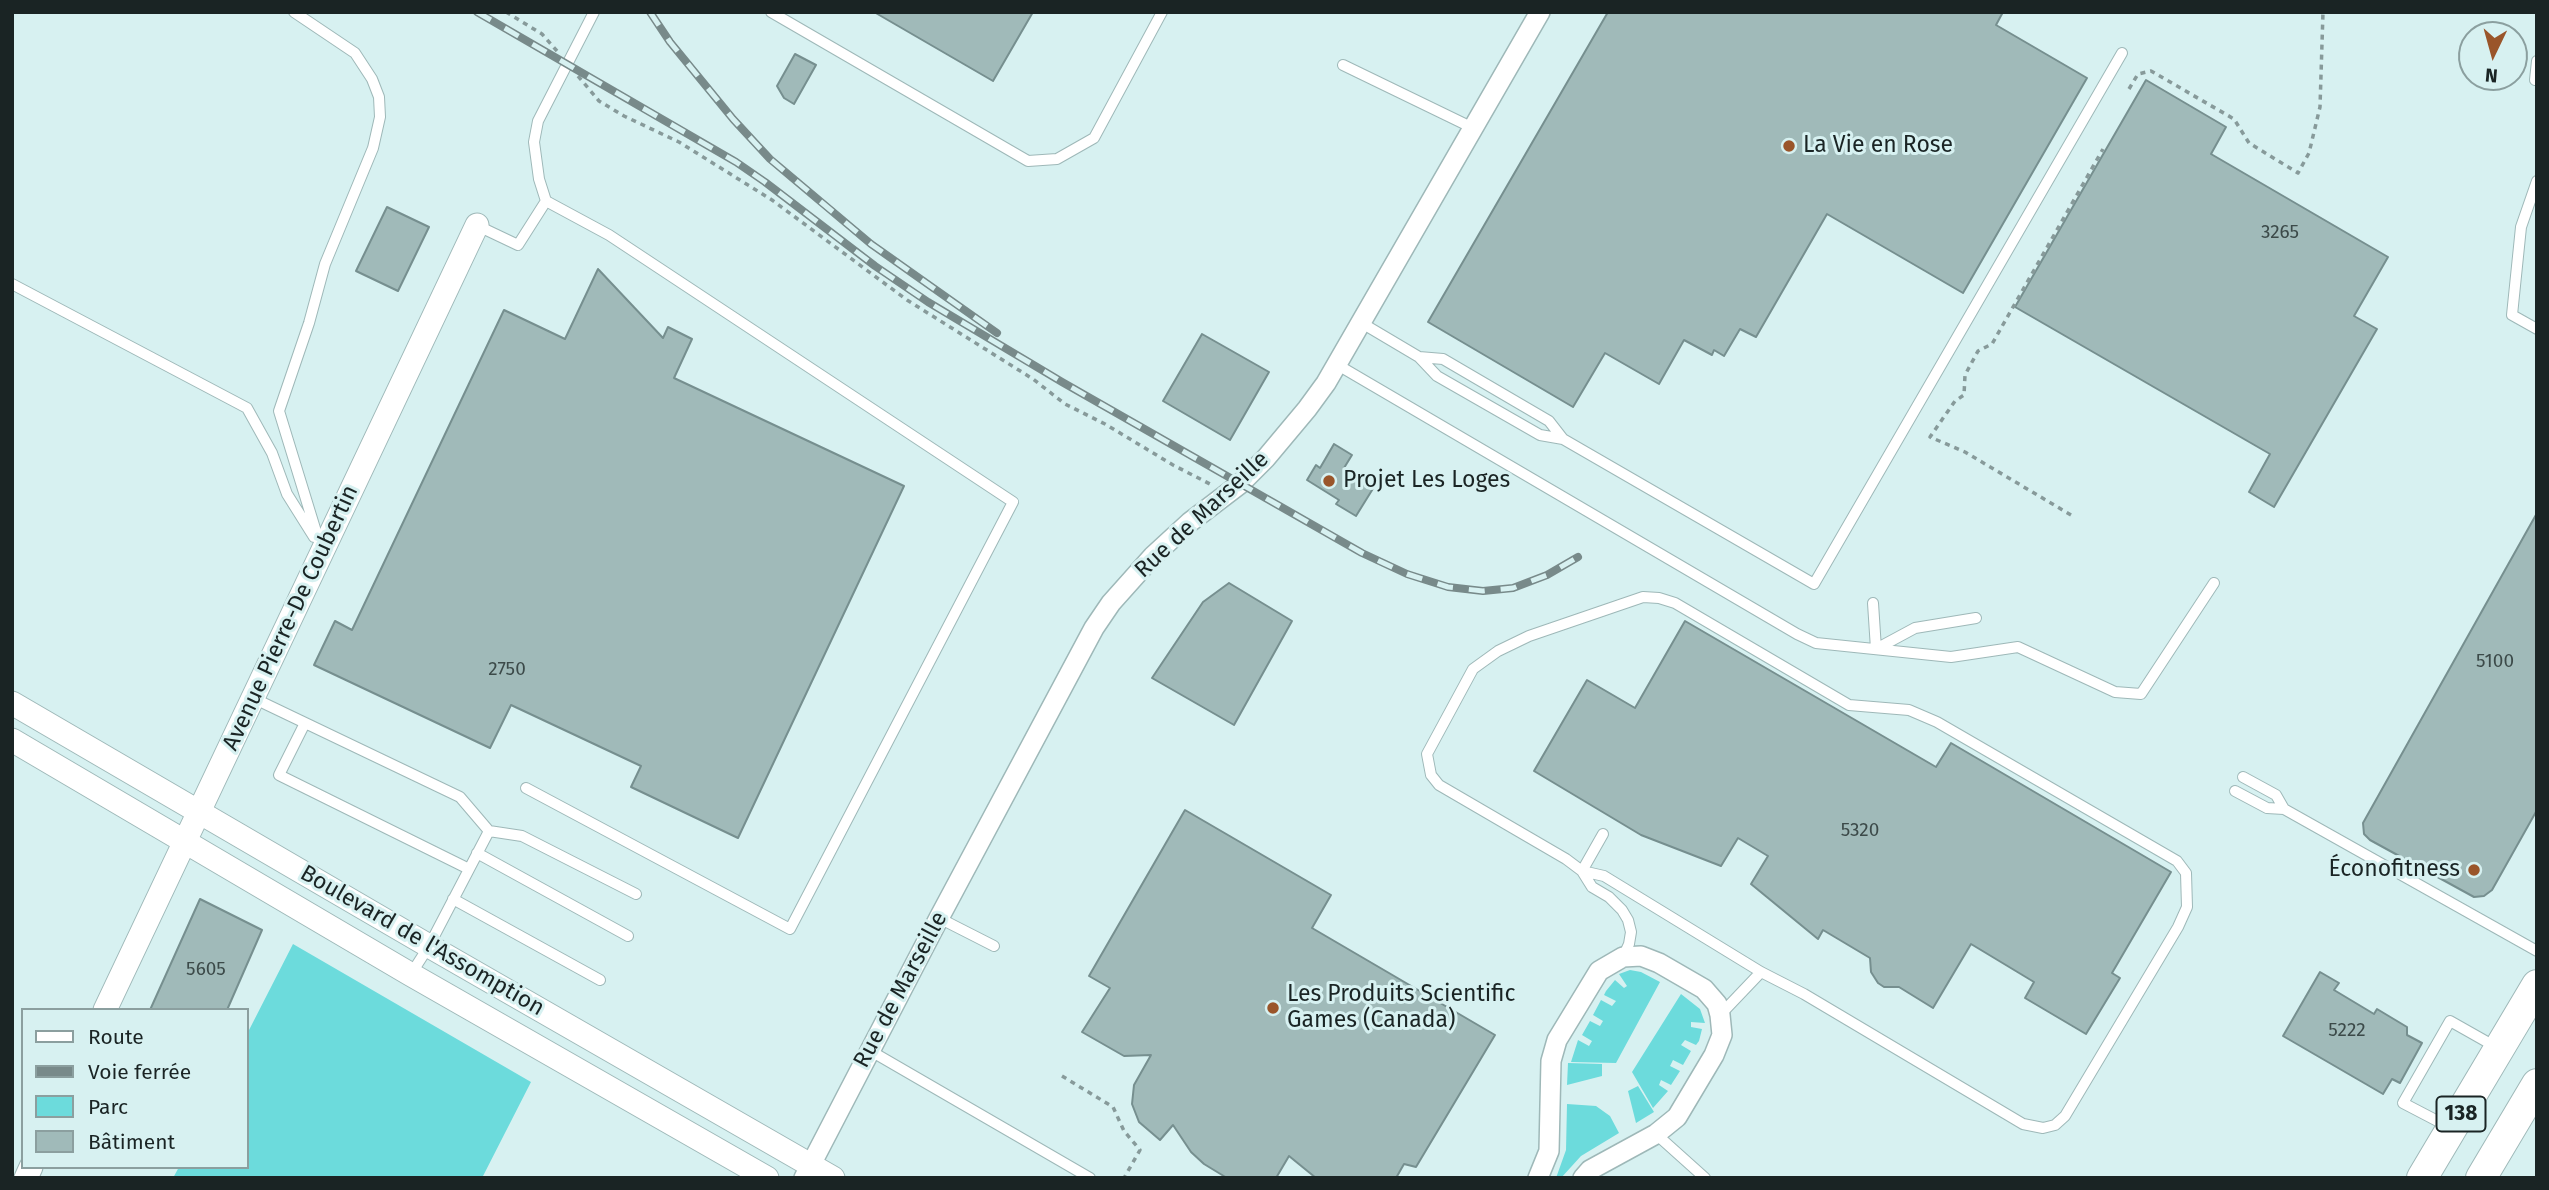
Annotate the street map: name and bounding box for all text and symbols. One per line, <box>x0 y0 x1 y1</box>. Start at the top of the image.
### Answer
north arrow <box>2458 21 2528 91</box>
text: N <box>2484 63 2499 87</box>
place label: La Vie en Rose <box>1803 132 1953 160</box>
marker: La Vie en Rose <box>1781 138 1797 154</box>
house number: 3265 <box>2261 222 2299 244</box>
street label: Rue de Marseille <box>1129 446 1275 584</box>
place label: Projet Les Loges <box>1343 467 1510 495</box>
marker: Projet Les Loges <box>1321 473 1337 489</box>
street label: Avenue Pierre-De Coubertin <box>217 481 365 755</box>
house number: 5100 <box>2476 651 2514 673</box>
house number: 2750 <box>488 659 526 681</box>
house number: 5320 <box>1841 820 1879 842</box>
place label: Éconofitness <box>2328 856 2460 884</box>
street label: Boulevard de l'Assomption <box>295 860 549 1022</box>
marker: Éconofitness <box>2466 862 2482 878</box>
street label: Rue de Marseille <box>848 907 954 1073</box>
house number: 5605 <box>186 959 226 981</box>
place label: Les Produits Scientific Games (Canada) <box>1287 981 1516 1035</box>
marker: Les Produits Scientific Games (Canada) <box>1265 1000 1281 1016</box>
legend <box>21 1008 248 1169</box>
house number: 5222 <box>2328 1020 2366 1042</box>
text: Route <box>88 1024 144 1050</box>
text: Voie ferrée <box>88 1059 191 1085</box>
text: Parc <box>88 1094 128 1120</box>
road number: 138 <box>2436 1096 2486 1132</box>
text: Bâtiment <box>88 1129 175 1155</box>

